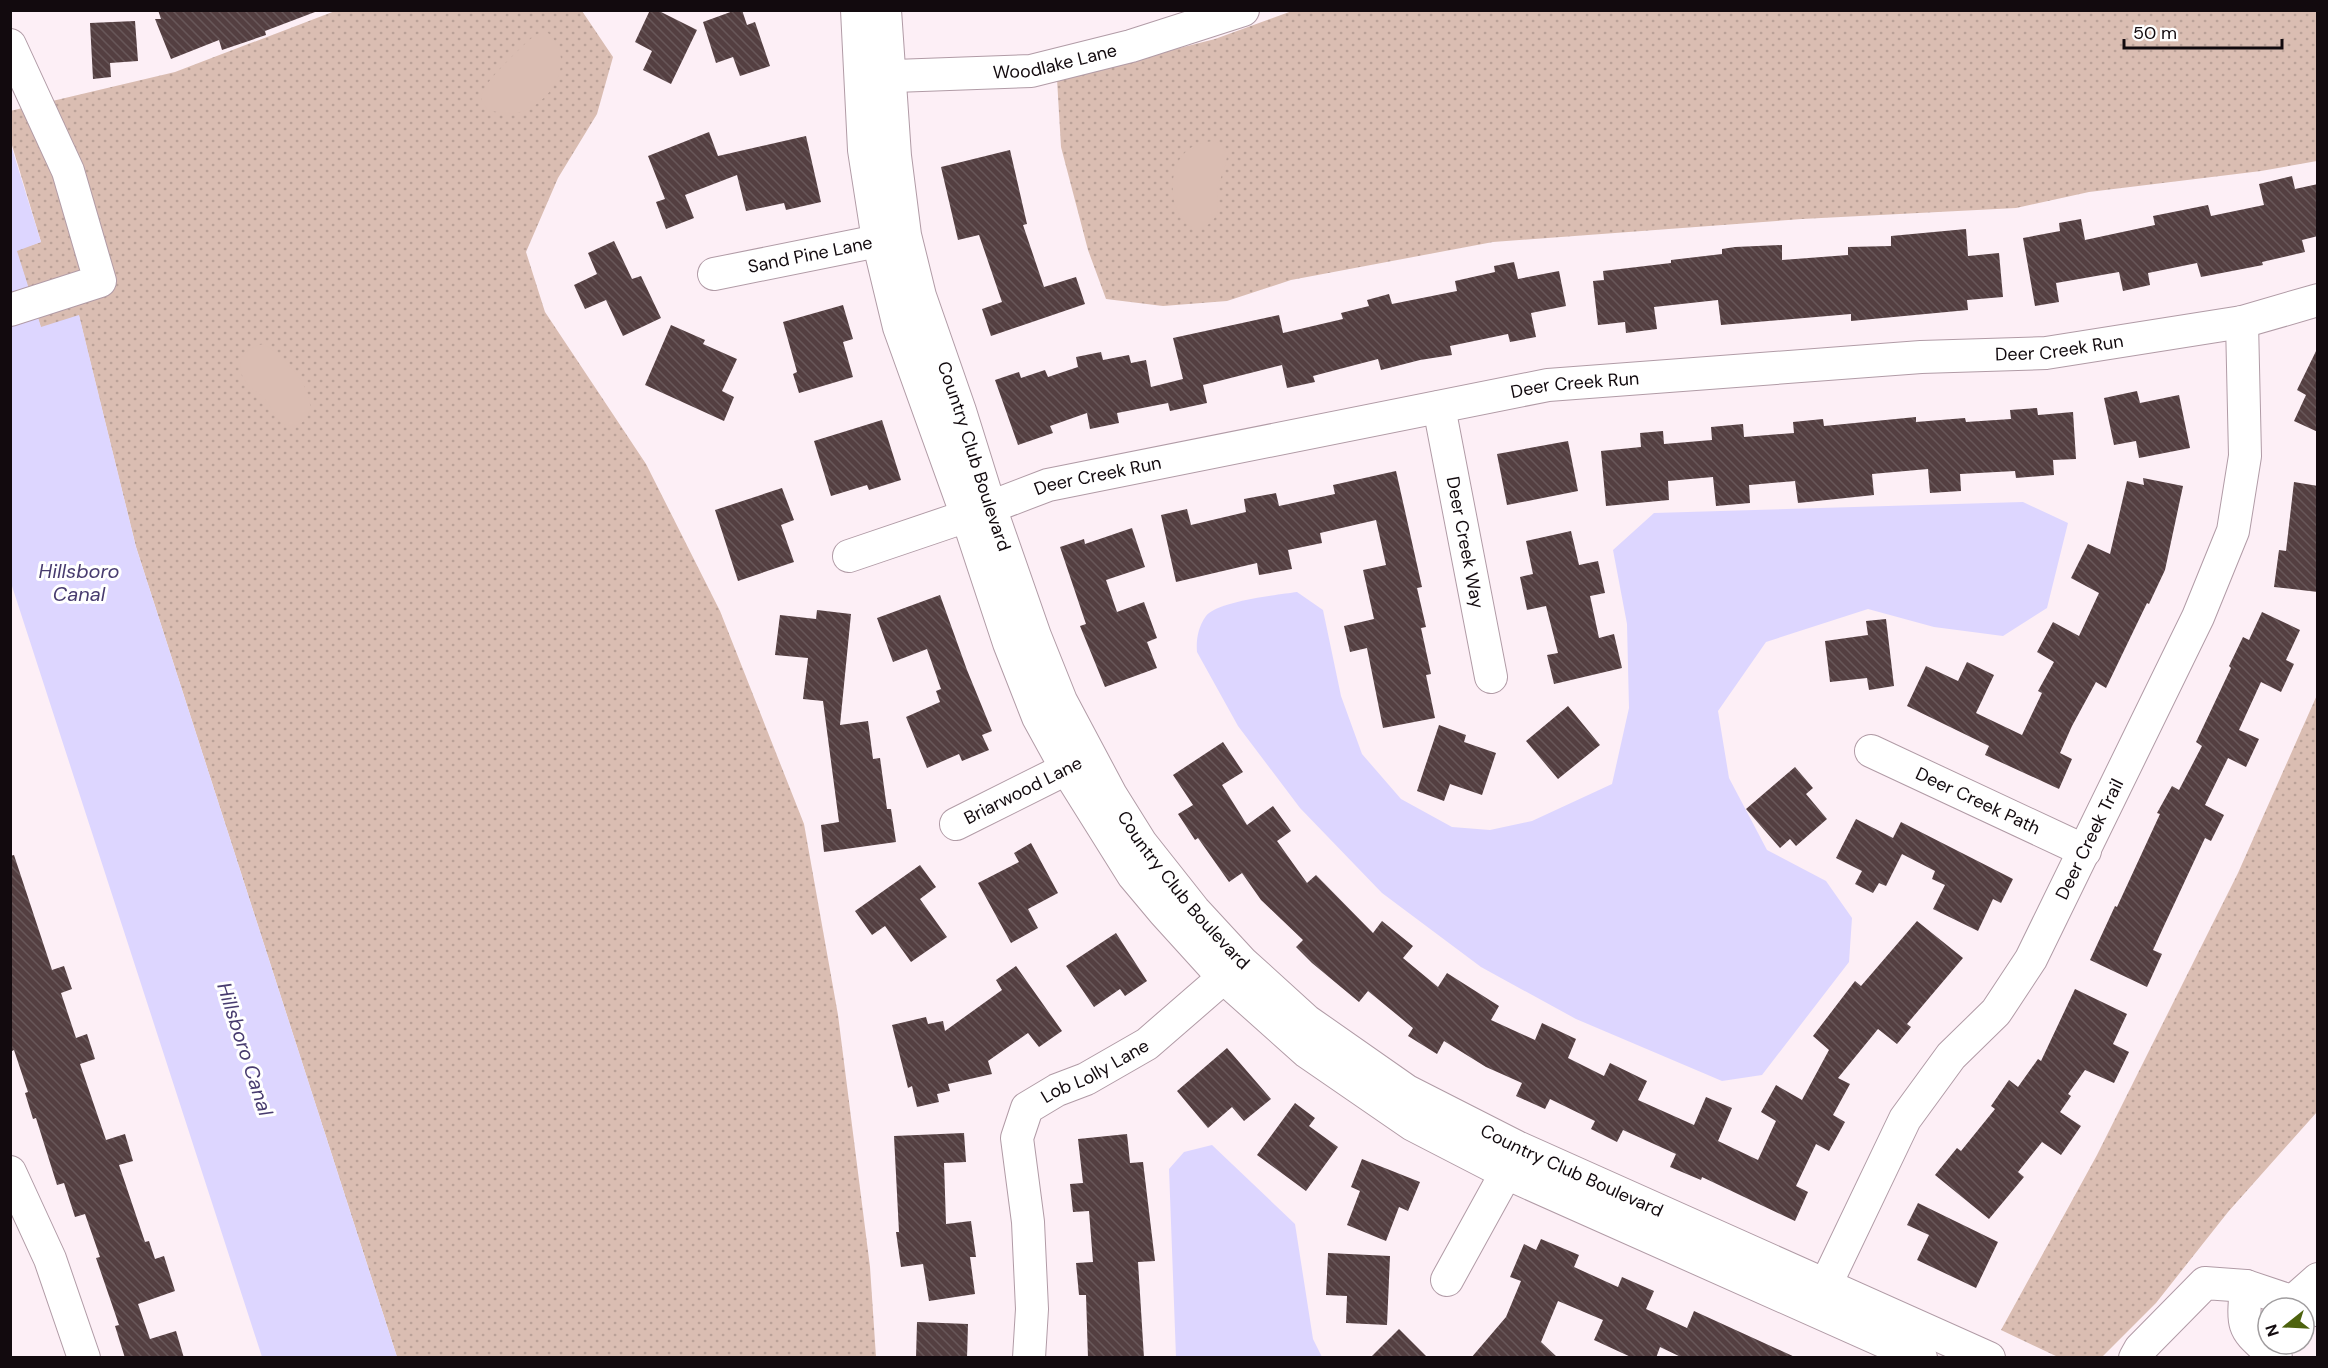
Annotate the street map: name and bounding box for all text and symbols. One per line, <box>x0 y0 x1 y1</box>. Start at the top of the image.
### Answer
scale bar <box>2124 12 2282 50</box>
text: 50 m <box>2133 21 2177 45</box>
street label: Woodlake Lane <box>992 38 1119 84</box>
street label: Sand Pine Lane <box>746 230 875 279</box>
street label: Deer Creek Run <box>1995 329 2125 367</box>
street label: Country Club Boulevard <box>932 358 1017 554</box>
street label: Deer Creek Run <box>1509 366 1640 404</box>
street label: Deer Creek Run <box>1031 451 1163 501</box>
street label: Deer Creek Way <box>1441 474 1490 611</box>
water label: Hillsboro Canal <box>39 558 119 607</box>
street label: Briarwood Lane <box>960 751 1086 830</box>
street label: Deer Creek Path <box>1912 762 2044 840</box>
street label: Deer Creek Trail <box>2050 775 2129 904</box>
street label: Country Club Boulevard <box>1112 806 1255 975</box>
water label: Hillsboro Canal <box>211 979 279 1120</box>
street label: Lob Lolly Lane <box>1037 1033 1153 1109</box>
street label: Country Club Boulevard <box>1476 1118 1667 1223</box>
north arrow <box>2256 1296 2316 1356</box>
text: N <box>2260 1322 2284 1339</box>

